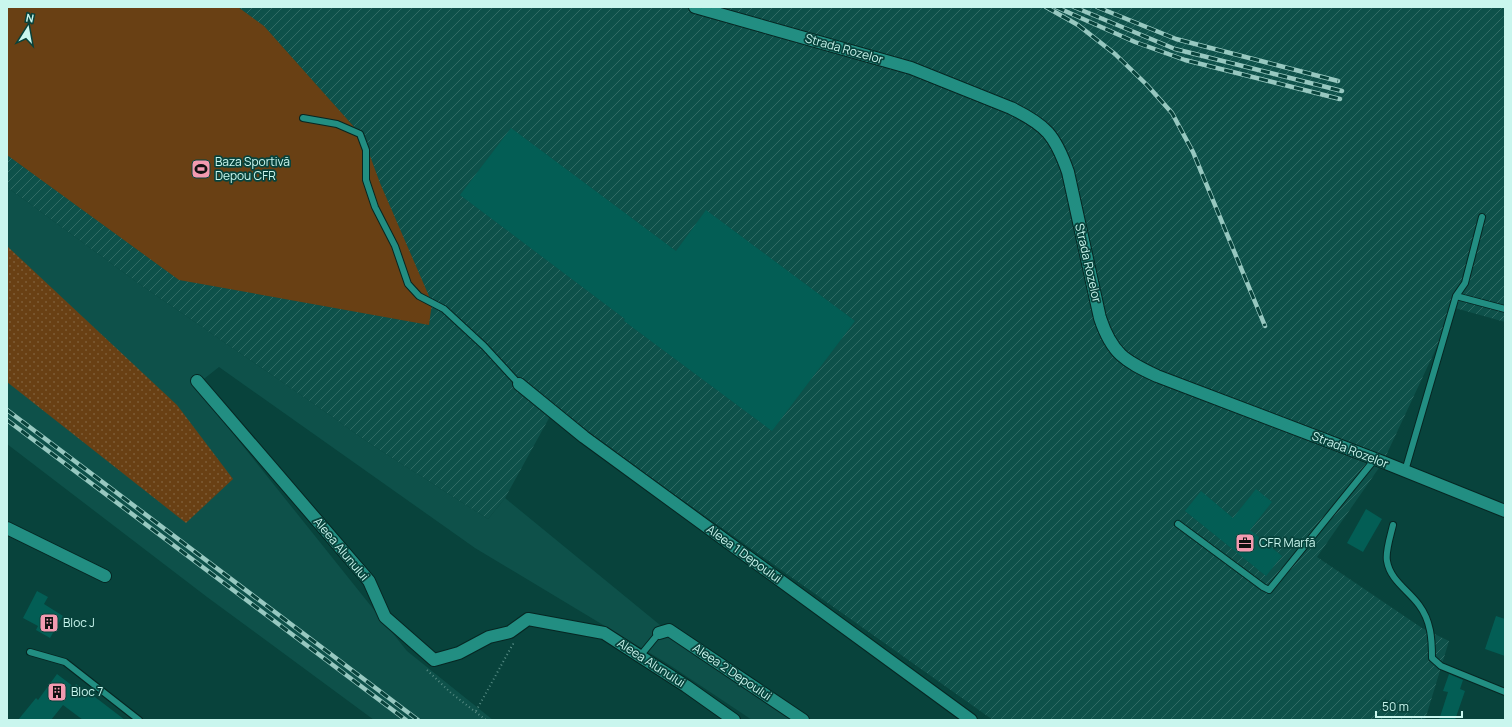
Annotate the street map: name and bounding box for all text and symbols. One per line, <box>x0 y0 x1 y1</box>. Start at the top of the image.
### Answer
north arrow <box>8 8 48 48</box>
text: N <box>25 10 35 26</box>
street label: Strada Rozelor <box>803 29 886 68</box>
place label: Baza Sportivă Depou CFR <box>215 153 290 184</box>
sports icon: Baza Sportivă Depou CFR <box>190 158 212 180</box>
street label: Strada Rozelor <box>1071 222 1106 305</box>
street label: Strada Rozelor <box>1309 427 1392 472</box>
street label: Aleea Alunului <box>310 513 373 584</box>
street label: Aleea 1 Depoului <box>703 520 785 587</box>
office icon: CFR Marfă <box>1234 532 1256 554</box>
place label: CFR Marfă <box>1259 534 1315 551</box>
building icon: Bloc J <box>38 612 60 634</box>
place label: Bloc J <box>63 614 95 631</box>
street label: Aleea Alunului <box>614 634 689 691</box>
street label: Aleea 2 Depoului <box>690 639 775 704</box>
building icon: Bloc 7 <box>46 681 68 703</box>
place label: Bloc 7 <box>71 683 103 700</box>
scale bar <box>1376 693 1462 719</box>
text: 50 m <box>1382 698 1409 715</box>

